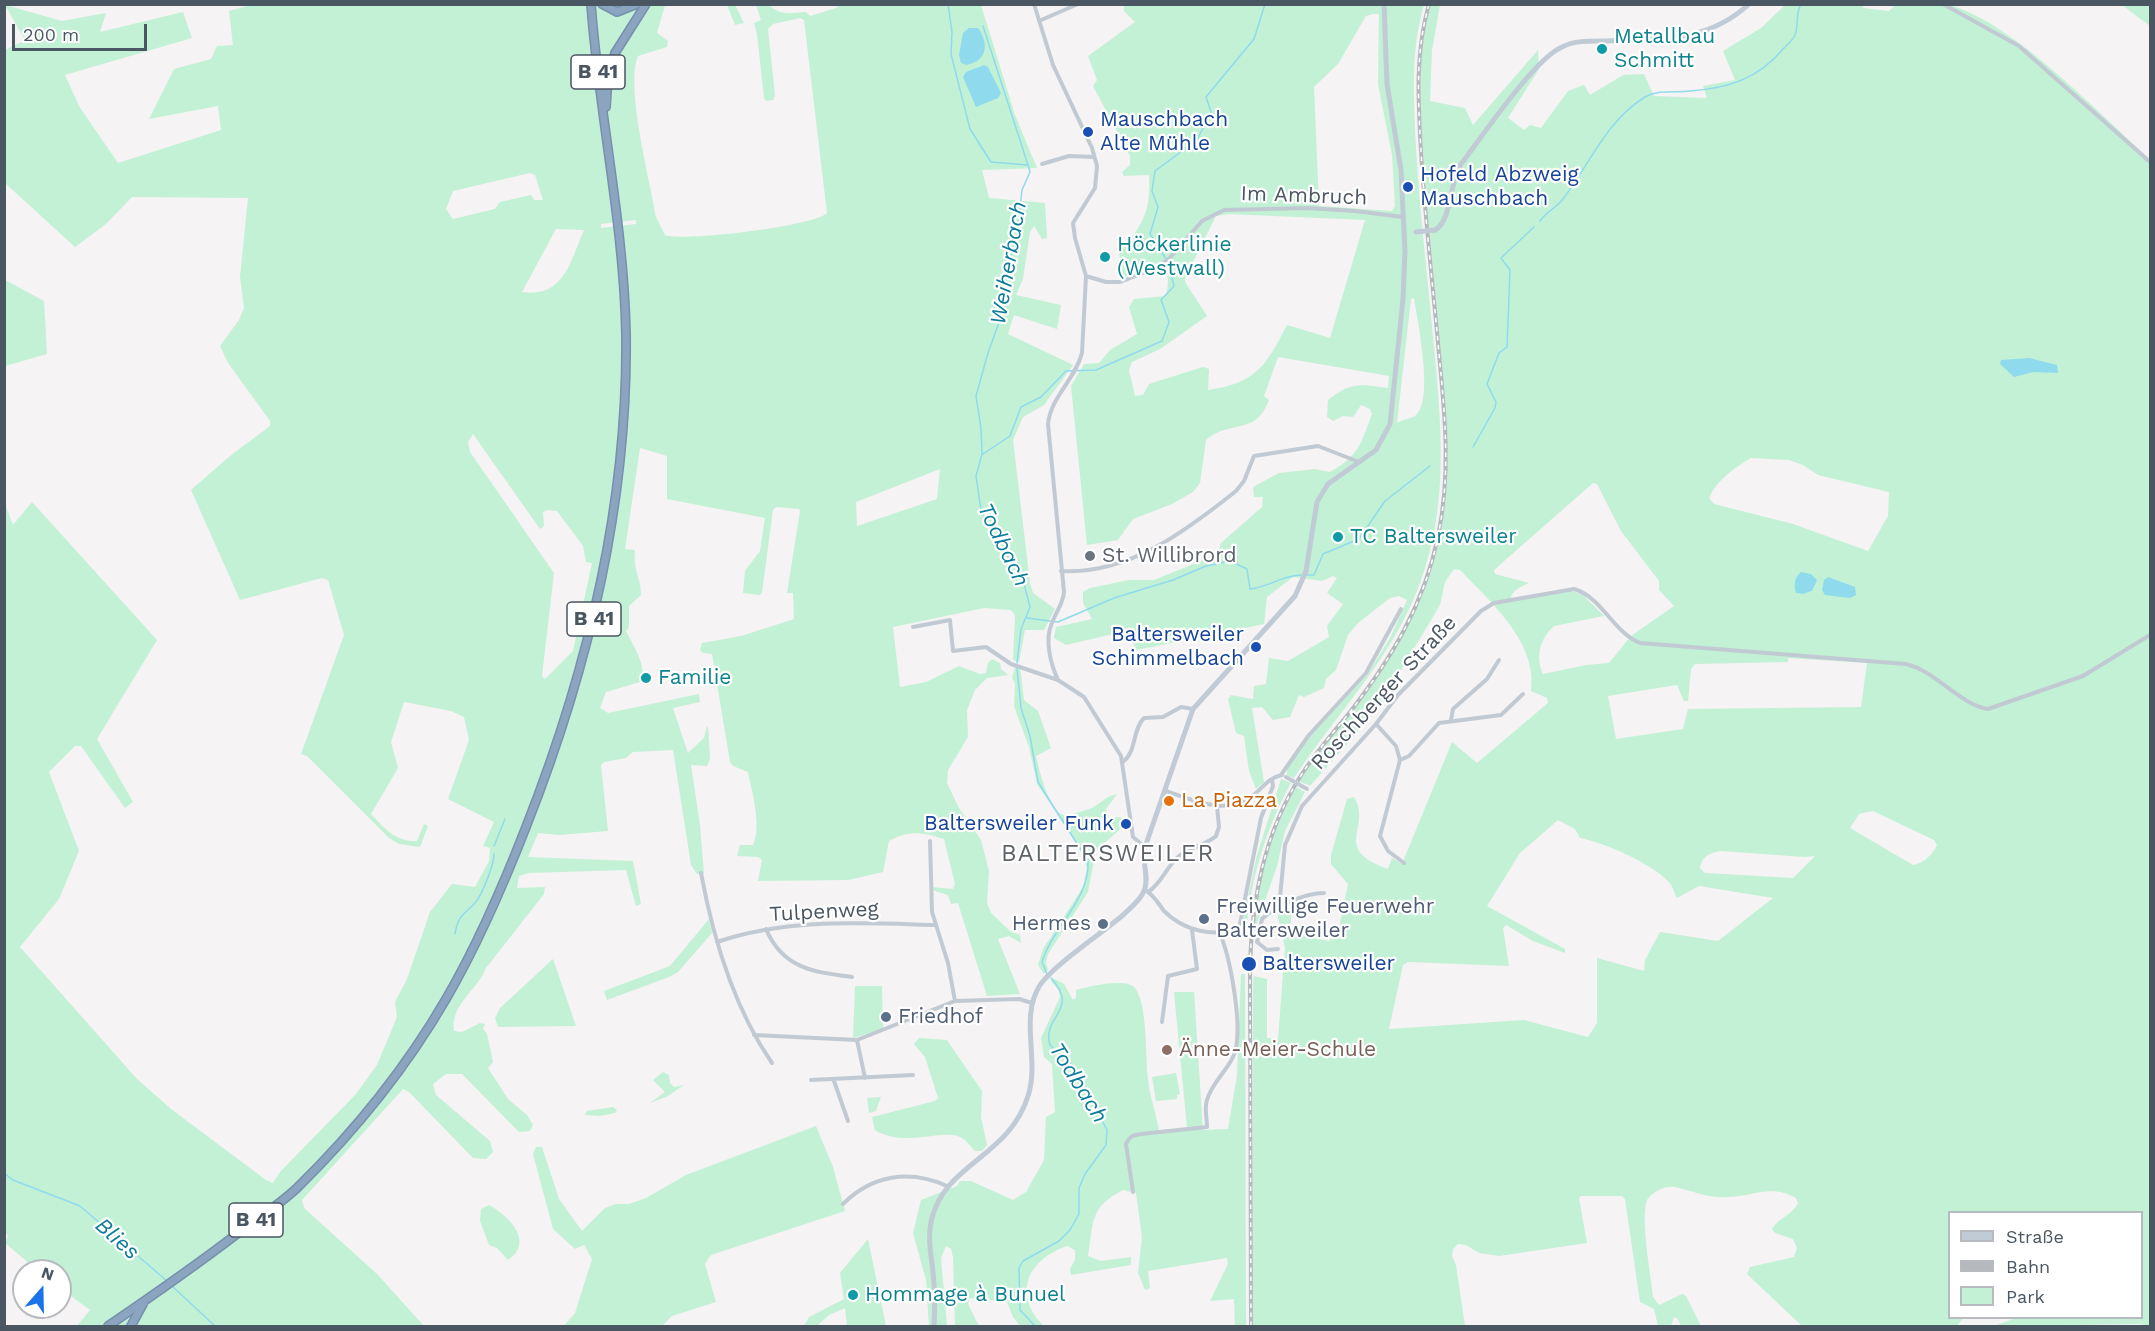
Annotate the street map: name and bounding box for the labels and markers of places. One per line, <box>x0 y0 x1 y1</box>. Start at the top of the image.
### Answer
place label: Metallbau Schmitt <box>1614 24 1715 74</box>
marker: Metallbau Schmitt <box>1595 42 1609 56</box>
place label: Mauschbach Alte Mühle <box>1100 107 1228 157</box>
marker: Mauschbach Alte Mühle <box>1081 125 1095 139</box>
place label: Hofeld Abzweig Mauschbach <box>1420 162 1579 212</box>
marker: Hofeld Abzweig Mauschbach <box>1401 180 1415 194</box>
place label: Höckerlinie (Westwall) <box>1117 232 1232 282</box>
marker: Höckerlinie (Westwall) <box>1098 250 1112 264</box>
place label: TC Baltersweiler <box>1350 524 1517 550</box>
marker: TC Baltersweiler <box>1331 530 1345 544</box>
place label: St. Willibrord <box>1102 543 1237 569</box>
marker: St. Willibrord <box>1083 549 1097 563</box>
place label: Baltersweiler Schimmelbach <box>1092 622 1244 672</box>
marker: Baltersweiler Schimmelbach <box>1249 640 1263 654</box>
place label: Familie <box>658 665 731 691</box>
marker: Familie <box>639 671 653 685</box>
place label: La Piazza <box>1181 788 1277 814</box>
marker: La Piazza <box>1162 794 1176 808</box>
place label: Baltersweiler Funk <box>924 811 1114 837</box>
marker: Baltersweiler Funk <box>1119 817 1133 831</box>
place label: Freiwillige Feuerwehr Baltersweiler <box>1216 894 1434 944</box>
place label: Hermes <box>1012 911 1091 937</box>
marker: Freiwillige Feuerwehr Baltersweiler <box>1197 912 1211 926</box>
marker: Hermes <box>1096 917 1110 931</box>
place label: Baltersweiler <box>1262 951 1395 977</box>
marker: Baltersweiler <box>1240 955 1258 973</box>
place label: Friedhof <box>898 1004 983 1030</box>
marker: Friedhof <box>879 1010 893 1024</box>
place label: Änne-Meier-Schule <box>1179 1037 1376 1063</box>
marker: Änne-Meier-Schule <box>1160 1043 1174 1057</box>
place label: Hommage à Bunuel <box>865 1282 1065 1308</box>
marker: Hommage à Bunuel <box>846 1288 860 1302</box>

